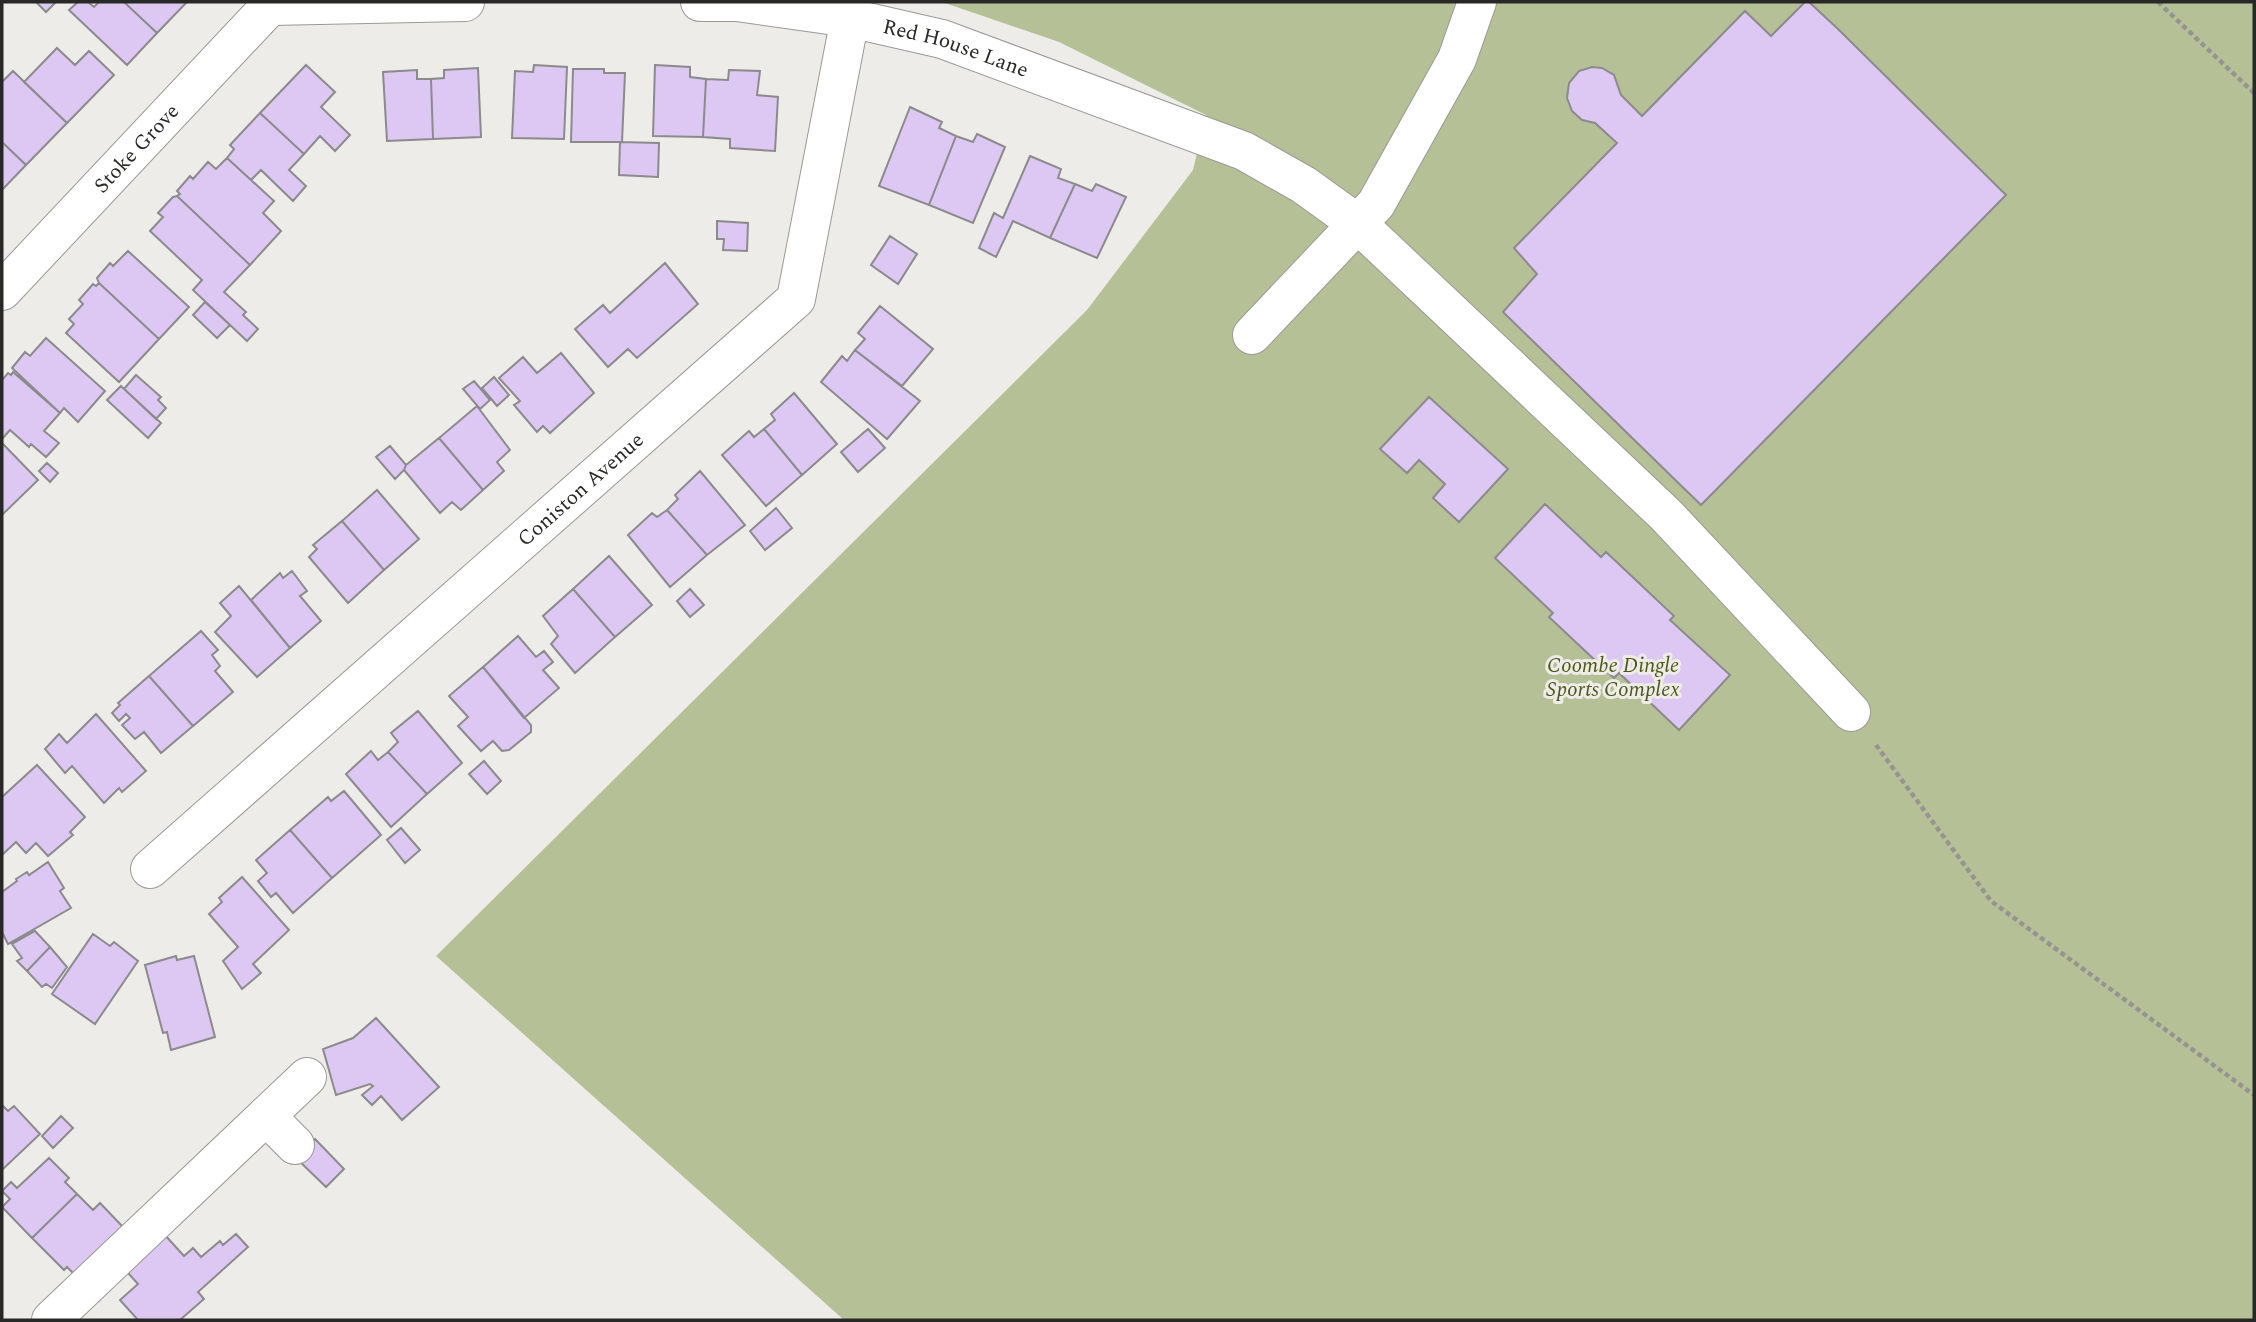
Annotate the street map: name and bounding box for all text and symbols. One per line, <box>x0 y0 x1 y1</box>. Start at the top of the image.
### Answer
street label: Red House Lane <box>879 11 1033 87</box>
street label: Stoke Grove <box>87 97 187 201</box>
street label: Coniston Avenue <box>511 425 652 555</box>
park label: Coombe Dingle Sports Complex <box>1546 650 1680 706</box>

